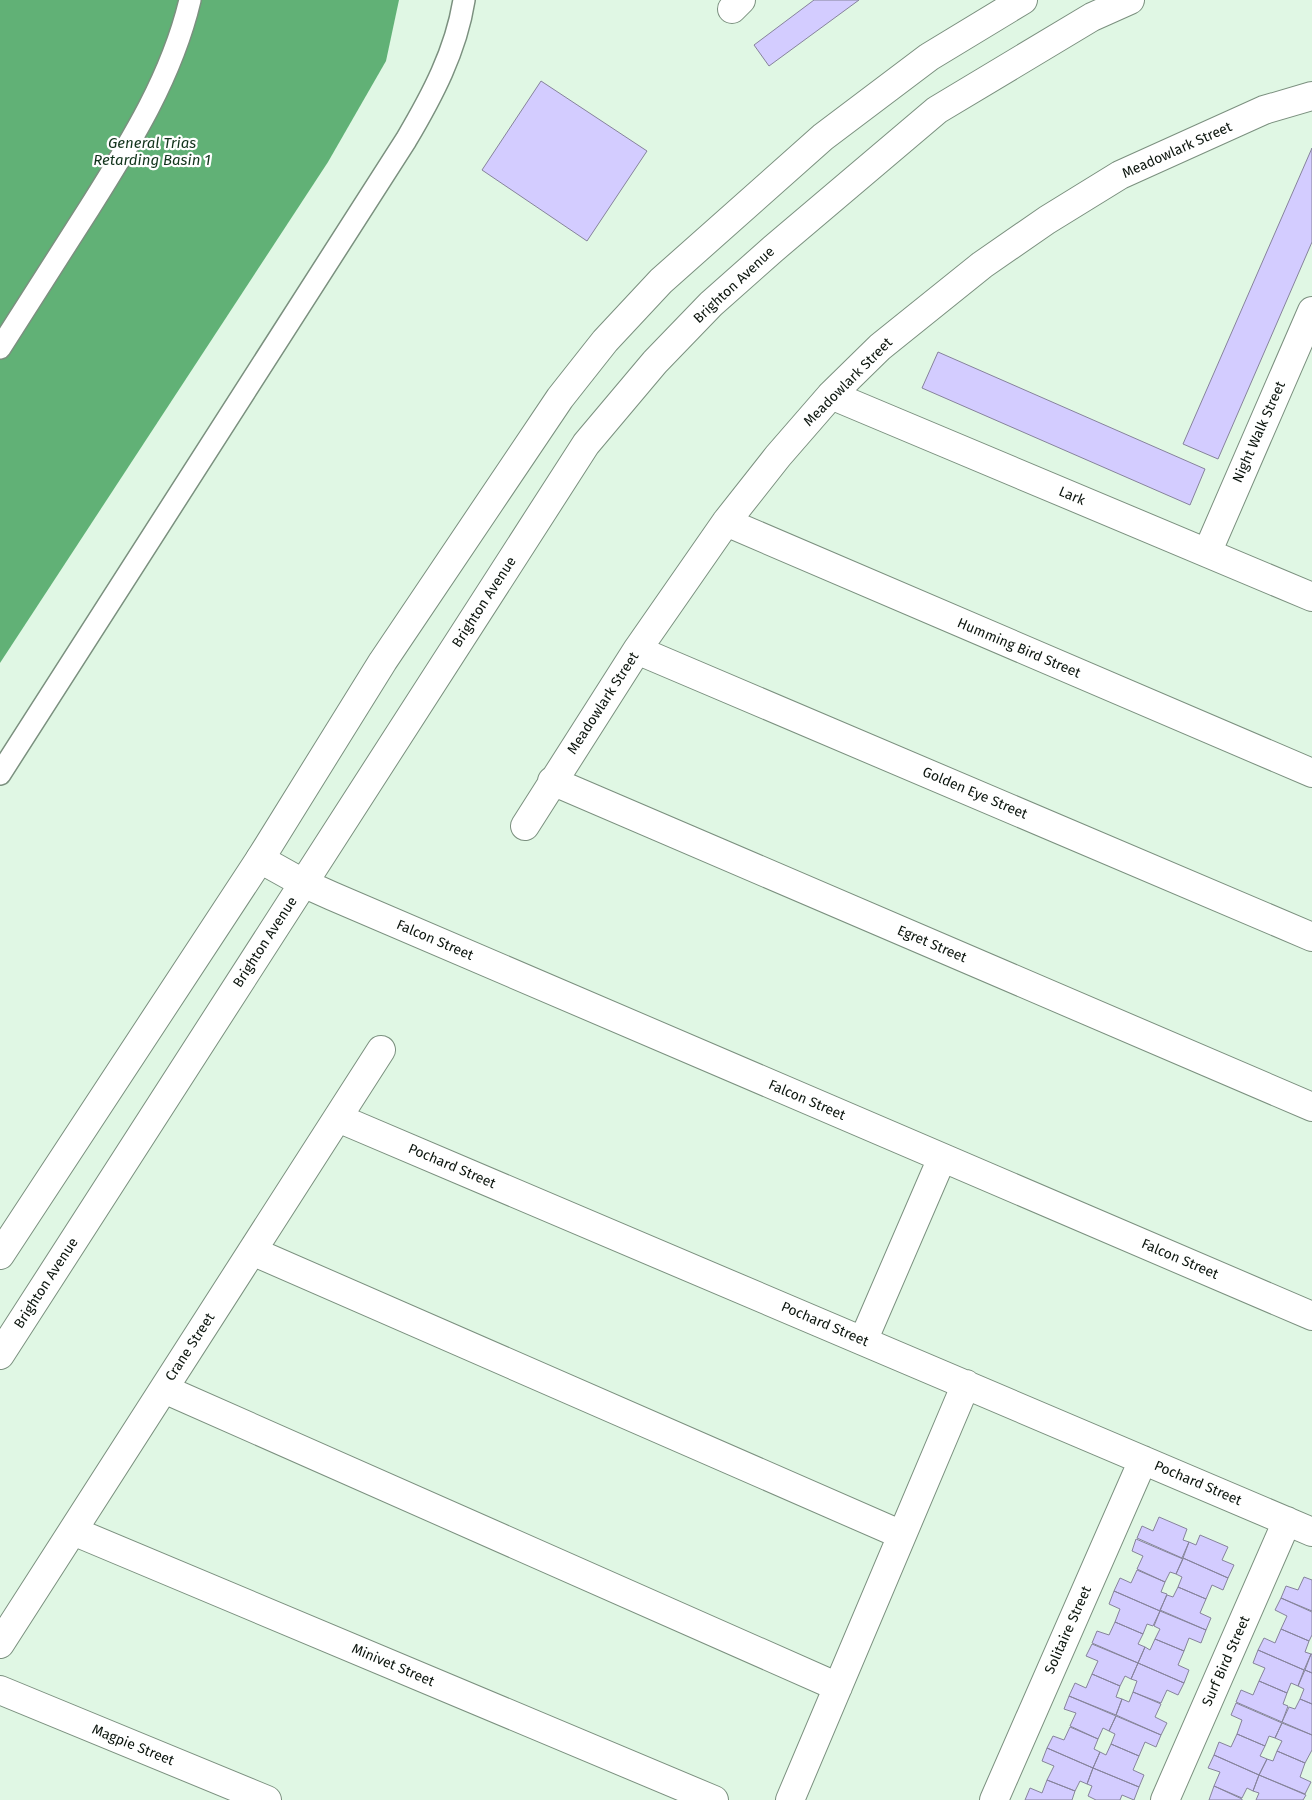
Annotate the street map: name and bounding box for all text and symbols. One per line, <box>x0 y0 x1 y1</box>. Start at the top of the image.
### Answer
street label: Meadowlark Street <box>1119 118 1235 182</box>
water label: General Trias Retarding Basin 1 <box>93 134 211 169</box>
street label: Brighton Avenue <box>690 243 778 327</box>
street label: Meadowlark Street <box>800 333 897 430</box>
street label: Night Walk Street <box>1229 378 1289 485</box>
street label: Lark <box>1056 483 1089 509</box>
street label: Brighton Avenue <box>448 553 520 651</box>
street label: Humming Bird Street <box>955 614 1084 682</box>
street label: Meadowlark Street <box>564 648 643 757</box>
street label: Golden Eye Street <box>920 763 1031 823</box>
street label: Brighton Avenue <box>229 893 301 991</box>
street label: Falcon Street <box>394 916 477 964</box>
street label: Egret Street <box>895 922 970 967</box>
street label: Falcon Street <box>766 1076 849 1124</box>
street label: Pochard Street <box>406 1140 499 1192</box>
street label: Brighton Avenue <box>10 1234 82 1332</box>
street label: Falcon Street <box>1139 1235 1222 1283</box>
street label: Pochard Street <box>779 1298 872 1350</box>
street label: Crane Street <box>162 1309 219 1384</box>
street label: Pochard Street <box>1152 1457 1245 1509</box>
street label: Solitaire Street <box>1041 1582 1095 1677</box>
street label: Surf Bird Street <box>1198 1612 1254 1709</box>
street label: Minivet Street <box>349 1640 438 1690</box>
street label: Magpie Street <box>89 1721 178 1770</box>

